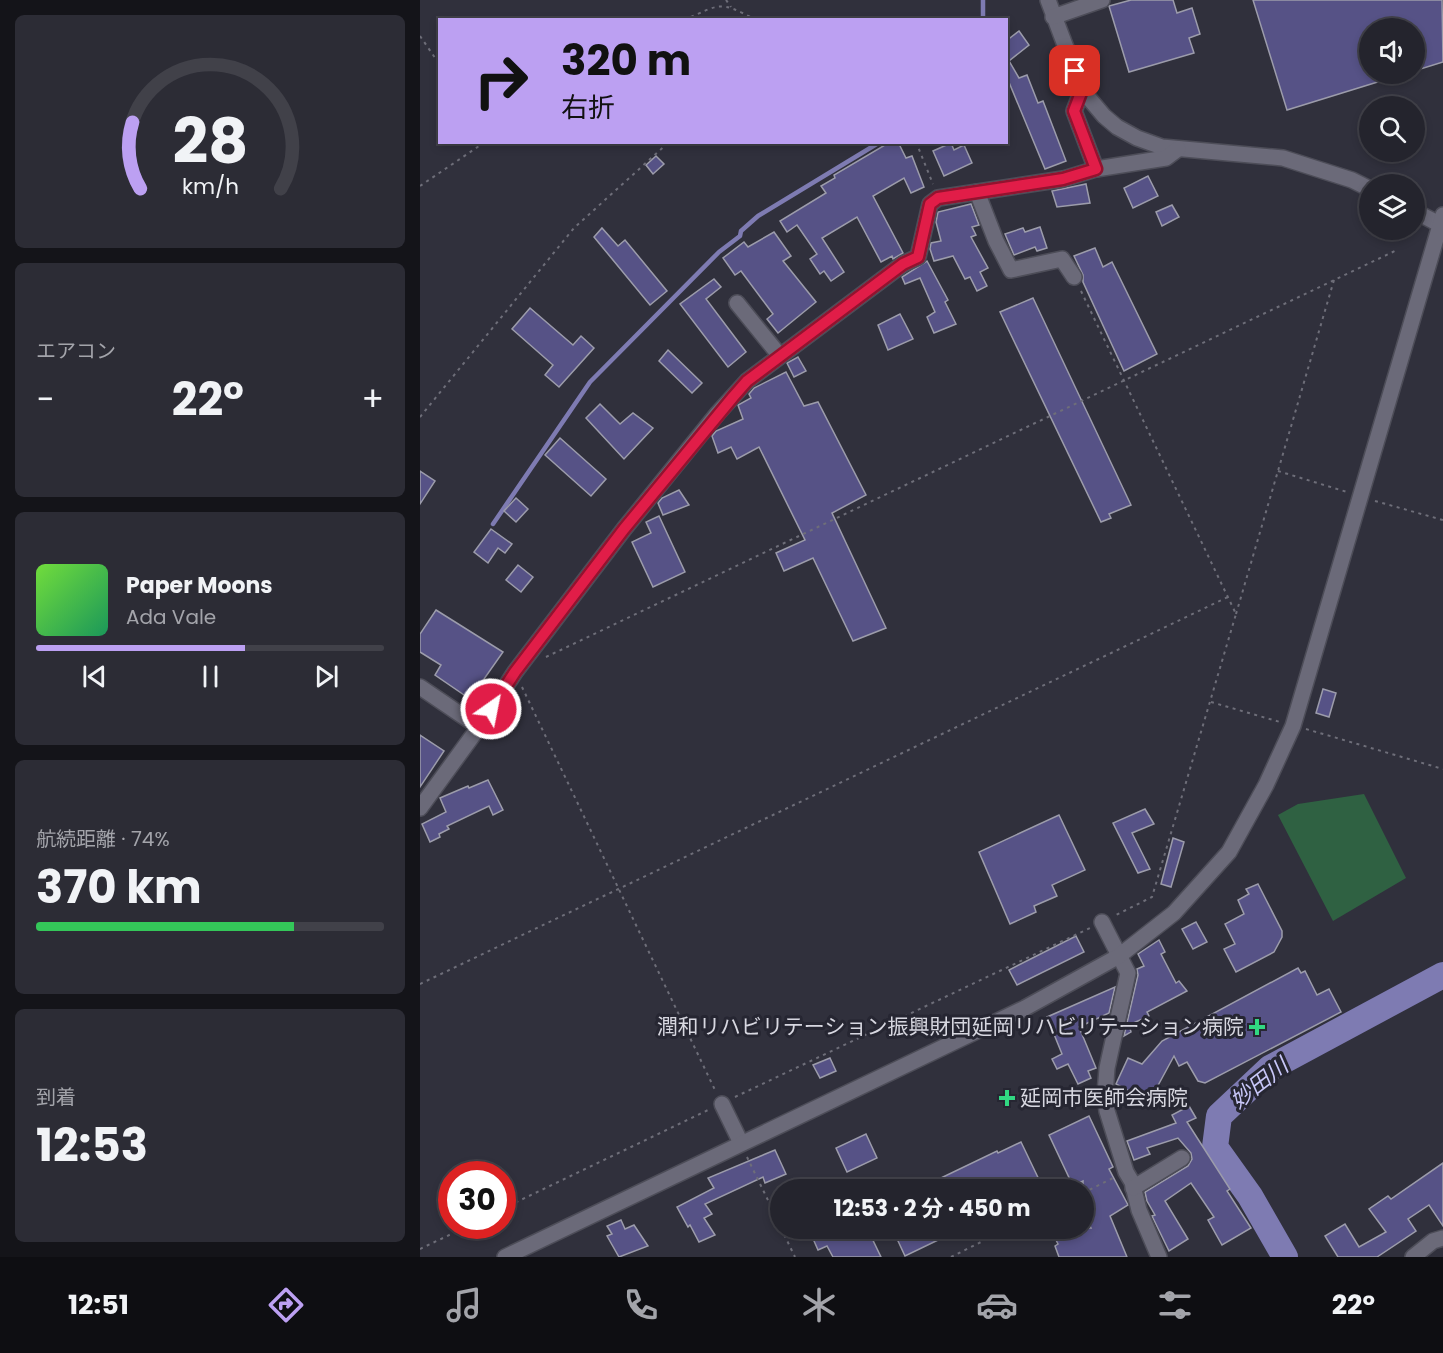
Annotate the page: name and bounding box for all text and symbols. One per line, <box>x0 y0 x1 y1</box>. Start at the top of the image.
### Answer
map controls <box>1359 18 1425 240</box>
button: sound <box>1359 18 1425 84</box>
text: 320 m <box>561 31 691 90</box>
icon: right <box>462 42 540 120</box>
pin <box>1049 45 1100 96</box>
icon: arrive <box>1058 54 1091 87</box>
text: 右折 <box>561 89 615 126</box>
button: search <box>1359 96 1425 162</box>
text: 28 <box>172 97 248 185</box>
text: km/h <box>181 171 239 202</box>
button: layers <box>1359 174 1425 240</box>
text: エアコン <box>36 337 116 365</box>
text: 22° <box>172 368 244 431</box>
text: − <box>36 376 54 423</box>
text: + <box>361 376 384 423</box>
text: Paper Moons <box>126 570 273 601</box>
text: Ada Vale <box>126 603 216 631</box>
icon: previous <box>78 660 111 693</box>
icon: pause <box>194 660 227 693</box>
icon: next <box>310 660 343 693</box>
position arrow <box>459 677 523 741</box>
text: 航続距離 · 74% <box>36 825 170 853</box>
text: 370 km <box>36 856 202 919</box>
place label: 潤和リハビリテーション振興財団延岡リハビリテーション病院 <box>657 1012 1244 1041</box>
marker: 潤和リハビリテーション振興財団延岡リハビリテーション病院 <box>1248 1018 1266 1036</box>
water label: 妙田川 <box>1224 1050 1296 1116</box>
text: 到着 <box>36 1083 76 1111</box>
place label: 延岡市医師会病院 <box>1020 1083 1188 1112</box>
marker: 延岡市医師会病院 <box>998 1089 1016 1107</box>
text: 12:53 <box>36 1114 148 1177</box>
speed limit sign: 30 <box>438 1161 516 1239</box>
text: 12:53 · 2 分 · 450 m <box>833 1193 1031 1224</box>
icon: directions <box>265 1284 307 1326</box>
icon: music <box>443 1284 485 1326</box>
icon: phone <box>620 1284 662 1326</box>
icon: climate <box>798 1284 840 1326</box>
icon: car <box>976 1284 1018 1326</box>
icon: filters <box>1154 1284 1196 1326</box>
text: 12:51 <box>68 1286 129 1323</box>
text: 22° <box>1332 1286 1375 1323</box>

